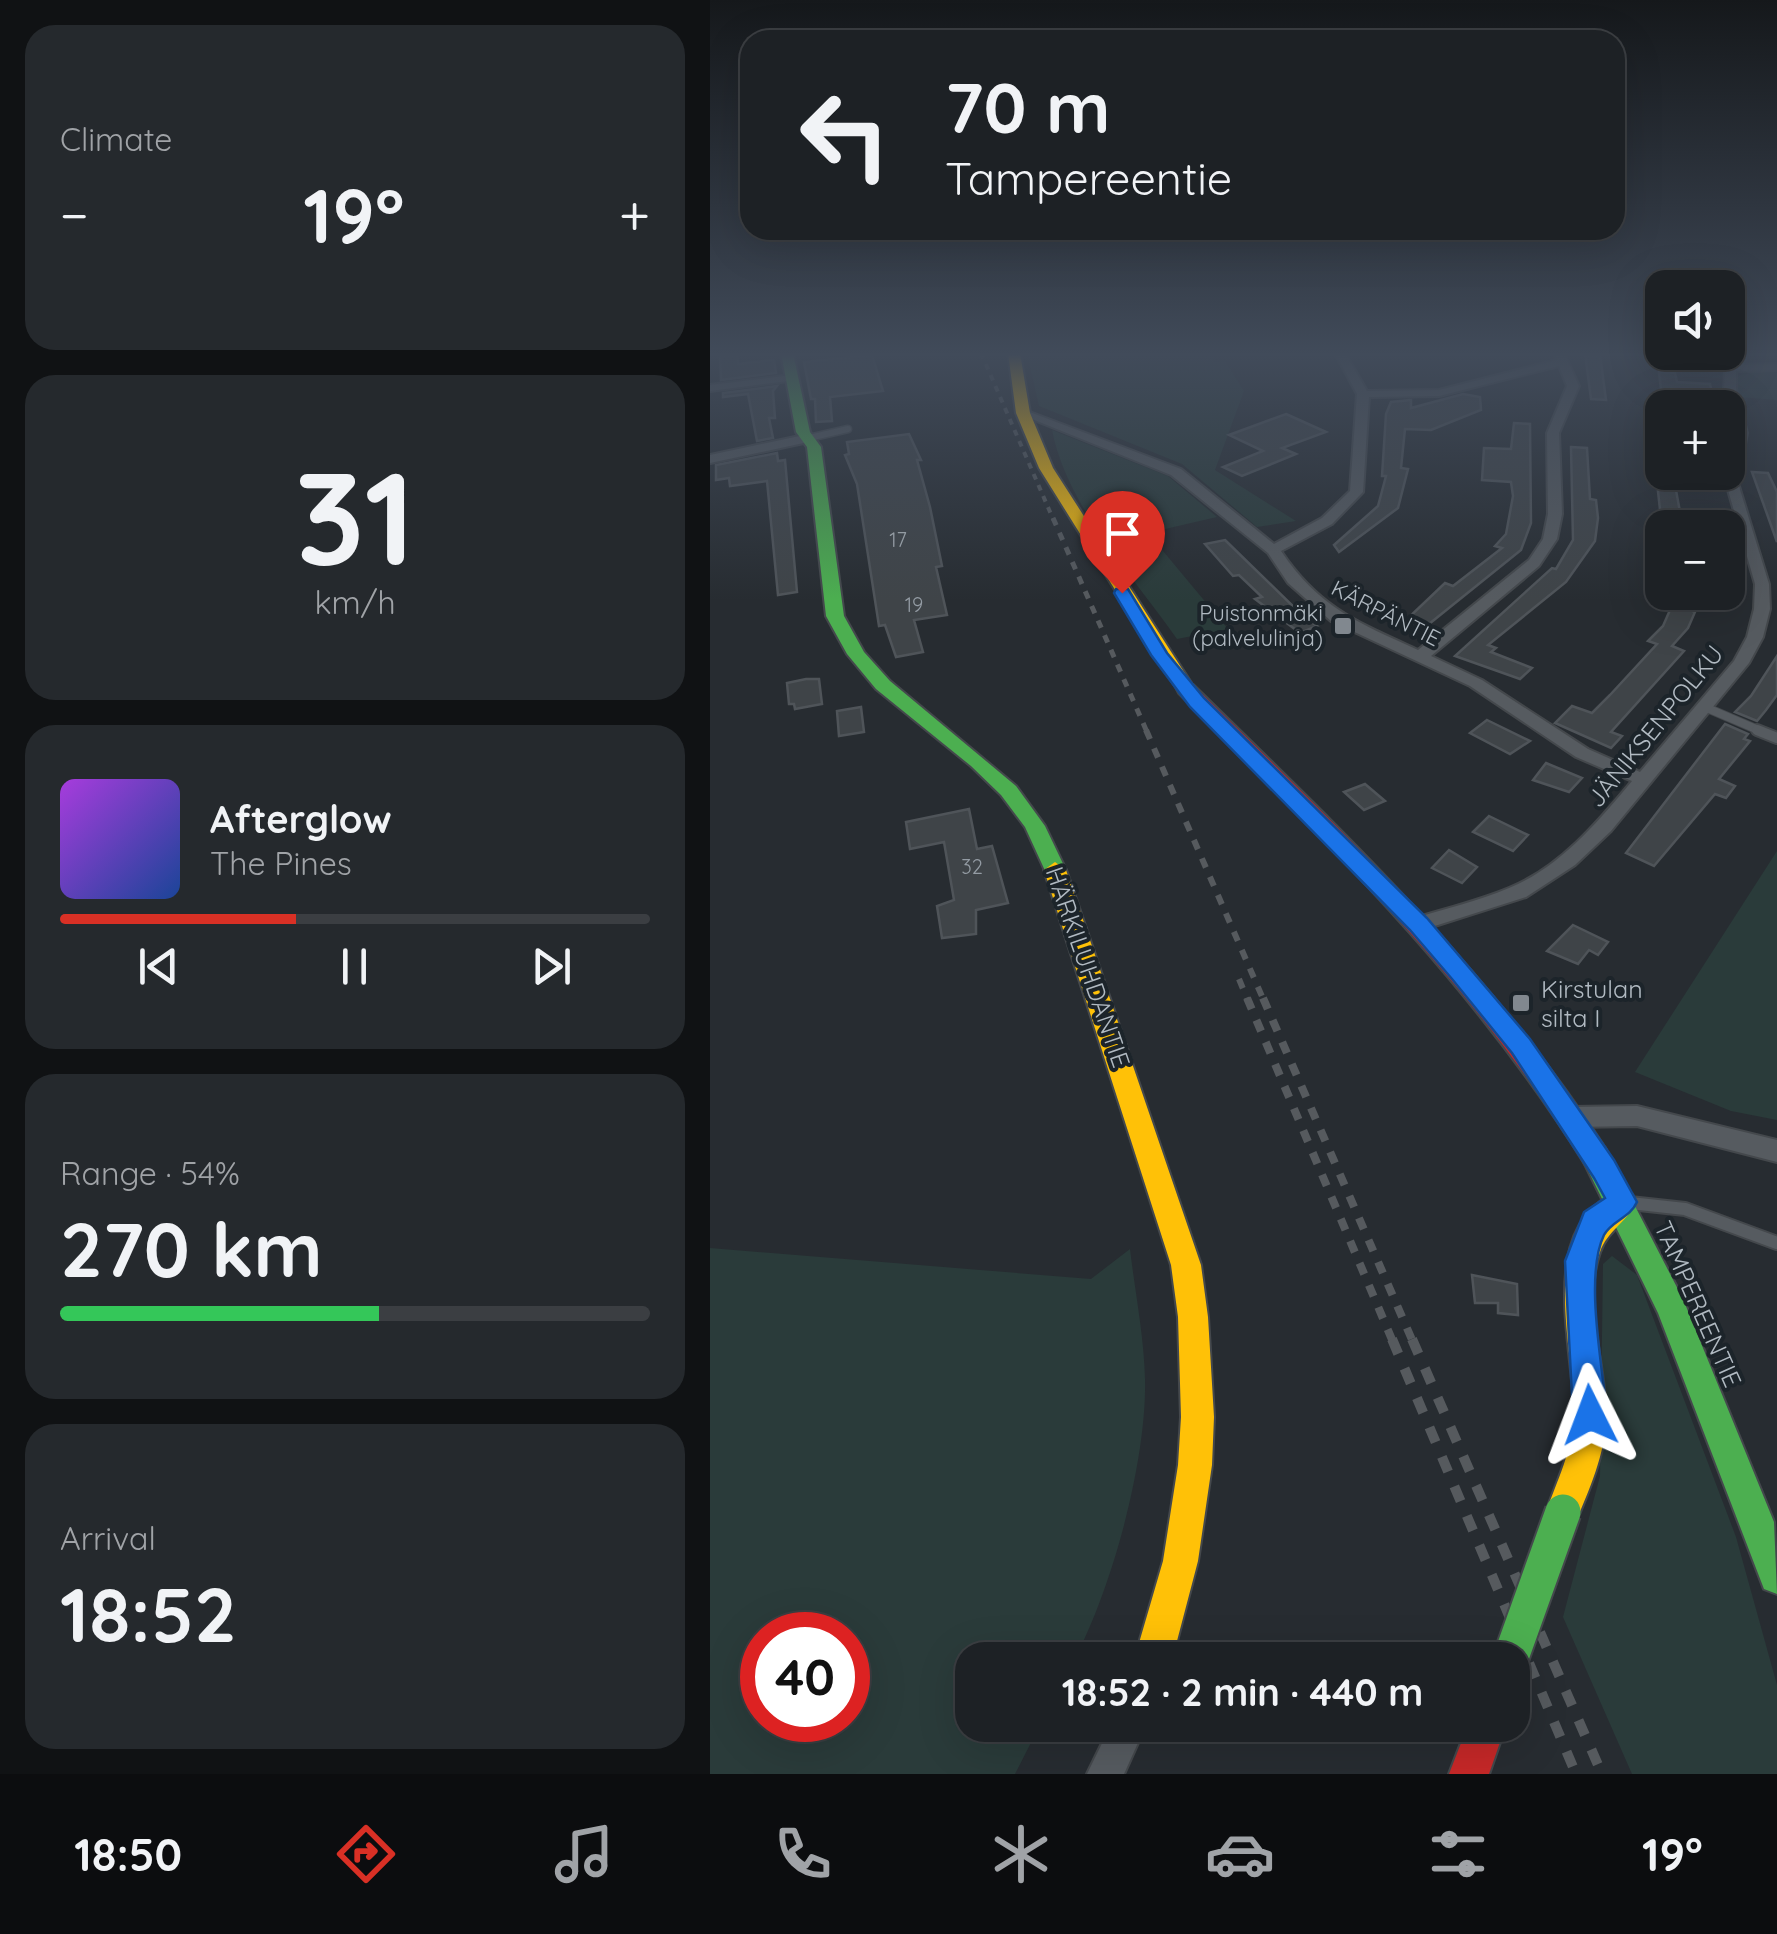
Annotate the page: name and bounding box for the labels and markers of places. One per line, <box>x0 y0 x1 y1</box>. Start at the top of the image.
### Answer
pin <box>1080 491 1165 594</box>
place label: Puistonmäki (palvelulinja) <box>1192 599 1323 652</box>
marker: Puistonmäki (palvelulinja) <box>1332 615 1354 637</box>
place label: Kirstulan silta I <box>1541 973 1643 1033</box>
marker: Kirstulan silta I <box>1510 992 1532 1014</box>

